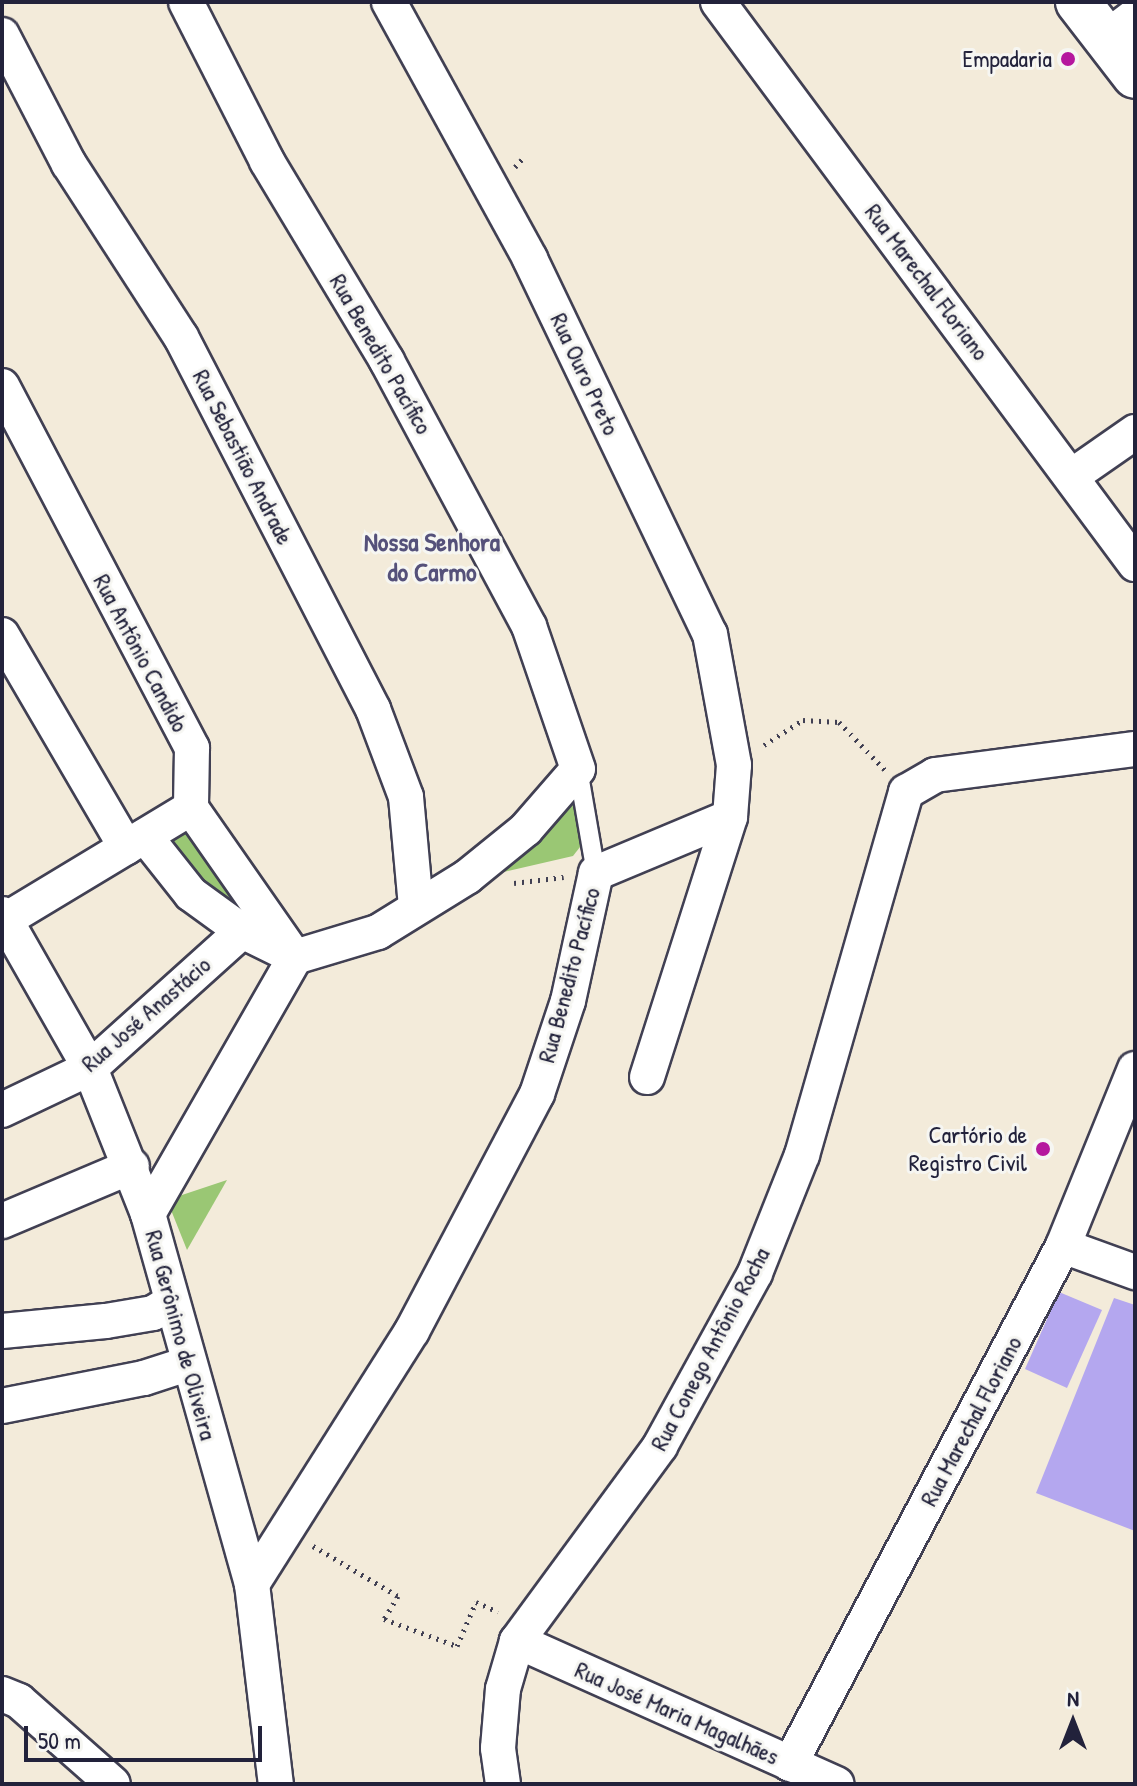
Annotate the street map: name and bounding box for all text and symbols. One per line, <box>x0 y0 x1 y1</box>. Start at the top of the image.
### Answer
place label: Empadaria <box>963 45 1052 73</box>
marker: Empadaria <box>1059 50 1077 68</box>
street label: Rua Marechal Floriano <box>859 198 995 366</box>
street label: Rua Benedito Pacífico <box>324 269 438 439</box>
street label: Rua Ouro Preto <box>544 309 626 439</box>
street label: Rua Sebastião Andrade <box>187 365 299 549</box>
district label: Nossa Senhora do Carmo <box>364 526 500 588</box>
street label: Rua Antônio Candido <box>87 569 195 737</box>
street label: Rua Benedito Pacífico <box>532 884 606 1066</box>
street label: Rua José Anastácio <box>76 950 216 1078</box>
place label: Cartório de Registro Civil <box>909 1121 1027 1177</box>
marker: Cartório de Registro Civil <box>1034 1140 1052 1158</box>
street label: Rua Gerônimo de Oliveira <box>139 1227 223 1443</box>
street label: Rua Conego Antônio Rocha <box>644 1243 776 1455</box>
street label: Rua Marechal Floriano <box>914 1331 1028 1511</box>
street label: Rua José Maria Magalhães <box>571 1655 783 1771</box>
north arrow <box>1033 1682 1113 1762</box>
text: N <box>1067 1683 1079 1713</box>
scale bar <box>28 1710 266 1760</box>
text: 50 m <box>38 1724 81 1756</box>

